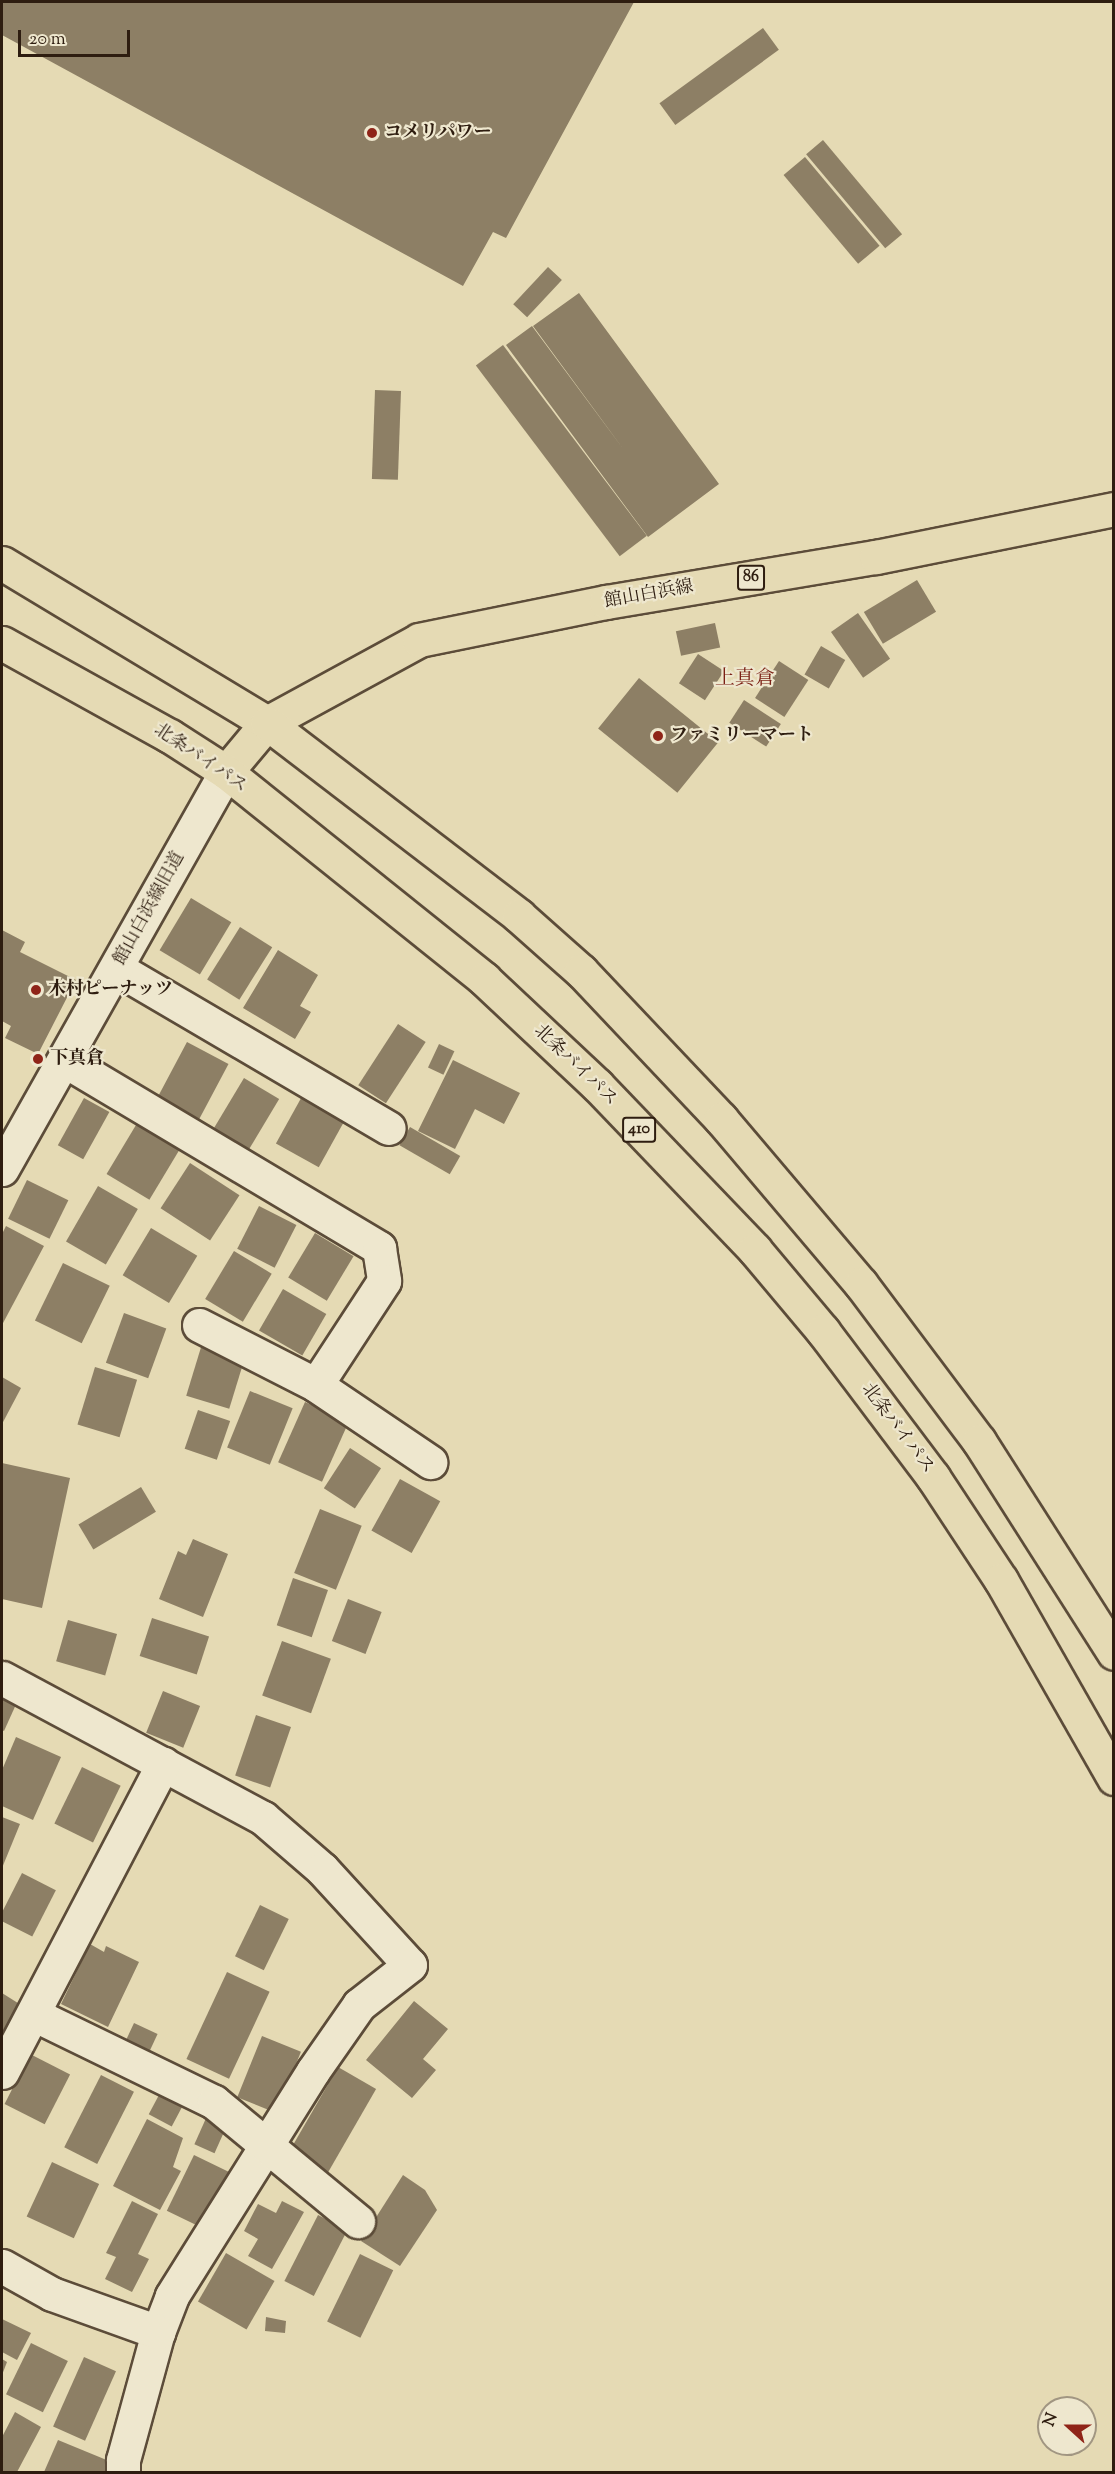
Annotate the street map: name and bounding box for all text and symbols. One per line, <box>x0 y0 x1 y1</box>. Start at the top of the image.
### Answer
scale bar <box>21 18 134 56</box>
text: 20 m <box>29 27 66 53</box>
place label: コメリパワー <box>384 122 492 144</box>
marker: コメリパワー <box>365 126 379 140</box>
road number: 86 <box>736 565 766 591</box>
street label: 館山白浜線 <box>603 577 695 613</box>
district label: 上真倉 <box>715 667 775 691</box>
street label: 北条バイパス <box>149 720 251 798</box>
place label: ファミリーマート <box>670 725 814 747</box>
marker: ファミリーマート <box>651 729 665 743</box>
street label: 館山白浜線旧道 <box>110 849 190 969</box>
place label: 木村ピーナッツ <box>48 979 173 1001</box>
marker: 木村ピーナッツ <box>29 983 43 997</box>
street label: 北条バイパス <box>529 1021 621 1111</box>
place label: 下真倉 <box>50 1048 104 1070</box>
marker: 下真倉 <box>31 1052 45 1066</box>
road number: 410 <box>621 1117 657 1143</box>
street label: 北条バイパス <box>856 1379 938 1479</box>
north arrow <box>1037 2396 1097 2456</box>
text: N <box>1039 2410 1065 2430</box>

